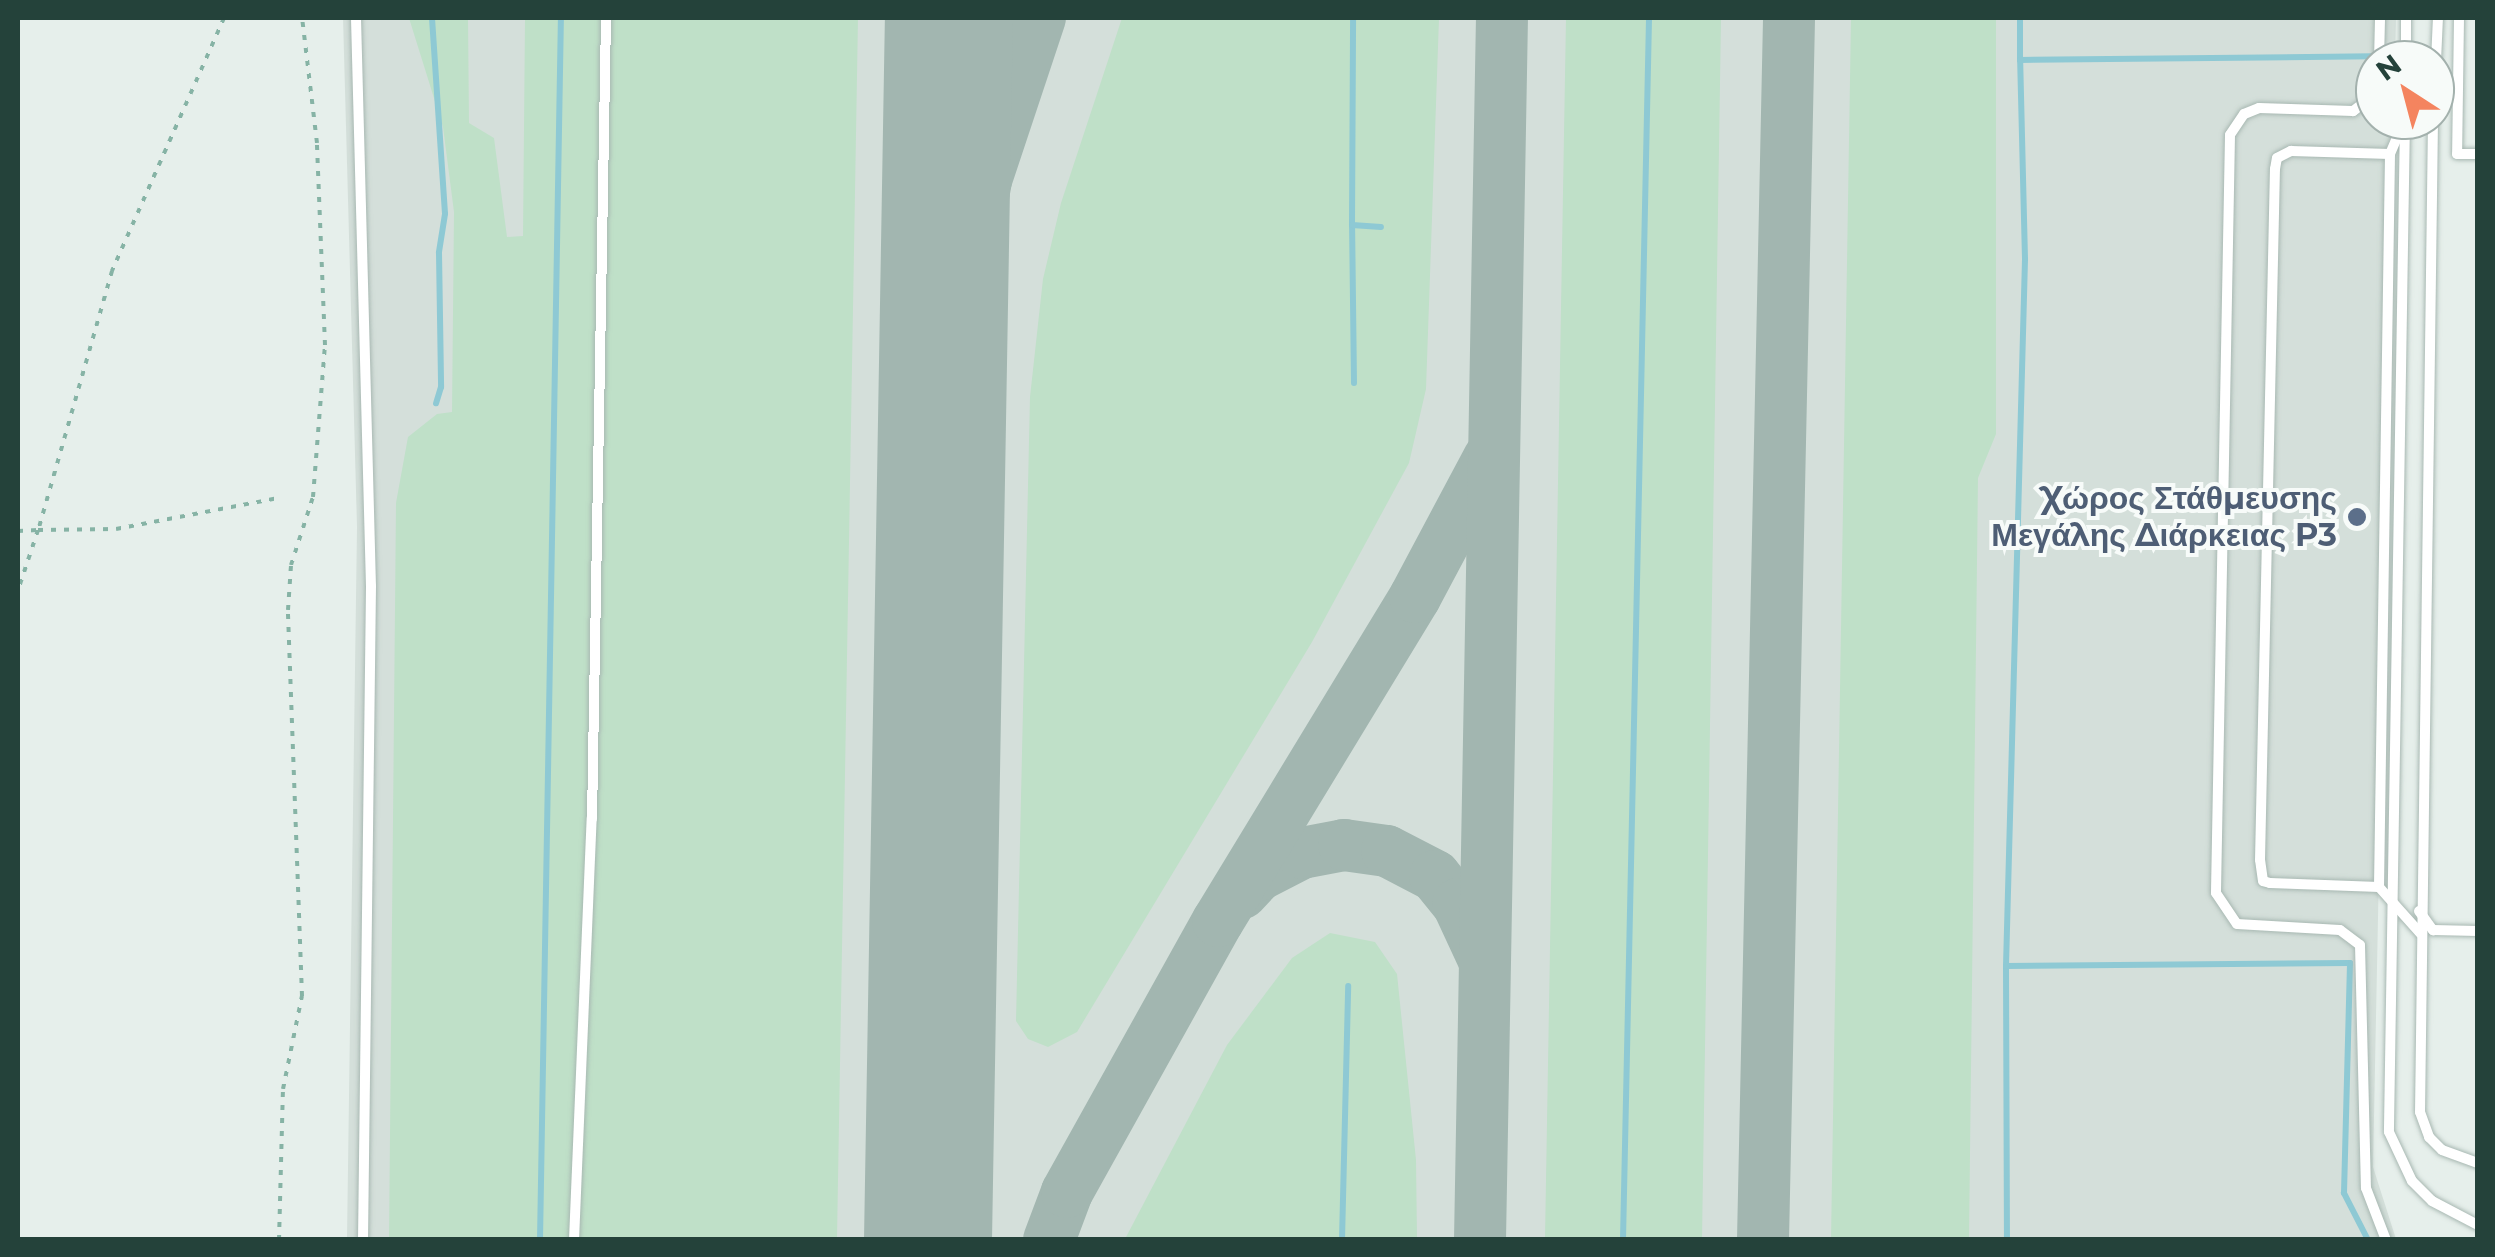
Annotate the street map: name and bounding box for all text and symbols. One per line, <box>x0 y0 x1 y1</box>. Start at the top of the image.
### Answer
north arrow <box>2355 40 2455 140</box>
text: N <box>2369 47 2408 88</box>
place label: Χώρος Στάθμευσης Μεγάλης Διάρκειας P3 <box>1991 480 2337 555</box>
marker: Χώρος Στάθμευσης Μεγάλης Διάρκειας P3 <box>2346 506 2368 528</box>

